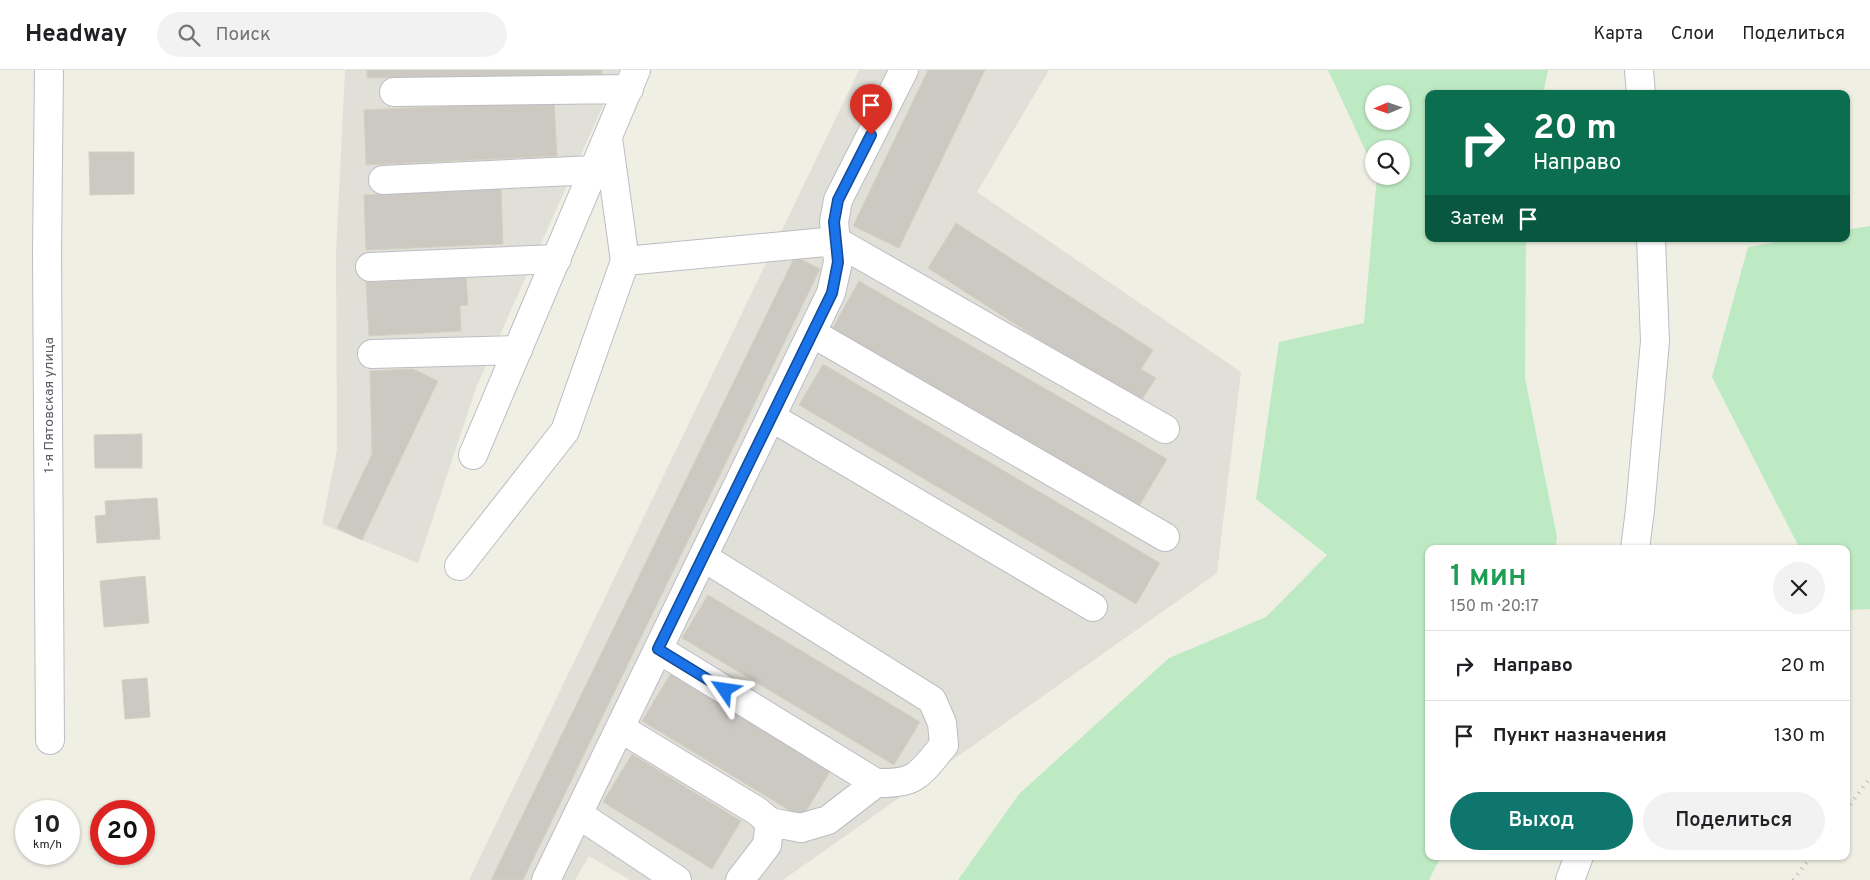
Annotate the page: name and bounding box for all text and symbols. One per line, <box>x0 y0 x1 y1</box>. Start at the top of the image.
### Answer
search box <box>157 12 507 57</box>
text: Headway <box>25 20 127 50</box>
icon: search <box>175 21 203 49</box>
text: Поиск <box>215 23 271 47</box>
text: Карта <box>1593 23 1643 46</box>
text: Слои <box>1671 23 1714 46</box>
text: Поделиться <box>1742 23 1845 46</box>
pin <box>850 84 892 135</box>
north arrow <box>1365 85 1410 130</box>
map controls <box>1365 85 1410 185</box>
icon: arrive <box>857 91 885 119</box>
text: 20 m <box>1533 107 1617 151</box>
icon: right <box>1450 110 1515 175</box>
button: search <box>1365 140 1410 185</box>
text: Направо <box>1533 150 1621 177</box>
icon: arrive <box>1514 205 1542 233</box>
text: Затем <box>1450 207 1504 231</box>
street label: 1-я Пятовская улица <box>41 337 58 473</box>
text: 1 мин <box>1450 559 1527 596</box>
button: close <box>1773 562 1825 614</box>
text: 150 m · 20:17 <box>1450 597 1539 617</box>
icon: right <box>1450 652 1478 680</box>
text: Направо <box>1493 654 1573 678</box>
text: 20 m <box>1781 654 1825 678</box>
position arrow <box>698 663 750 715</box>
icon: arrive <box>1450 722 1478 750</box>
text: Пункт назначения <box>1493 724 1667 748</box>
text: 130 m <box>1774 724 1825 748</box>
button: Выход <box>1450 792 1633 850</box>
button: Поделиться <box>1643 792 1825 850</box>
speed limit sign: 20 <box>90 800 155 865</box>
text: 10 <box>34 810 61 842</box>
text: km/h <box>33 837 62 853</box>

